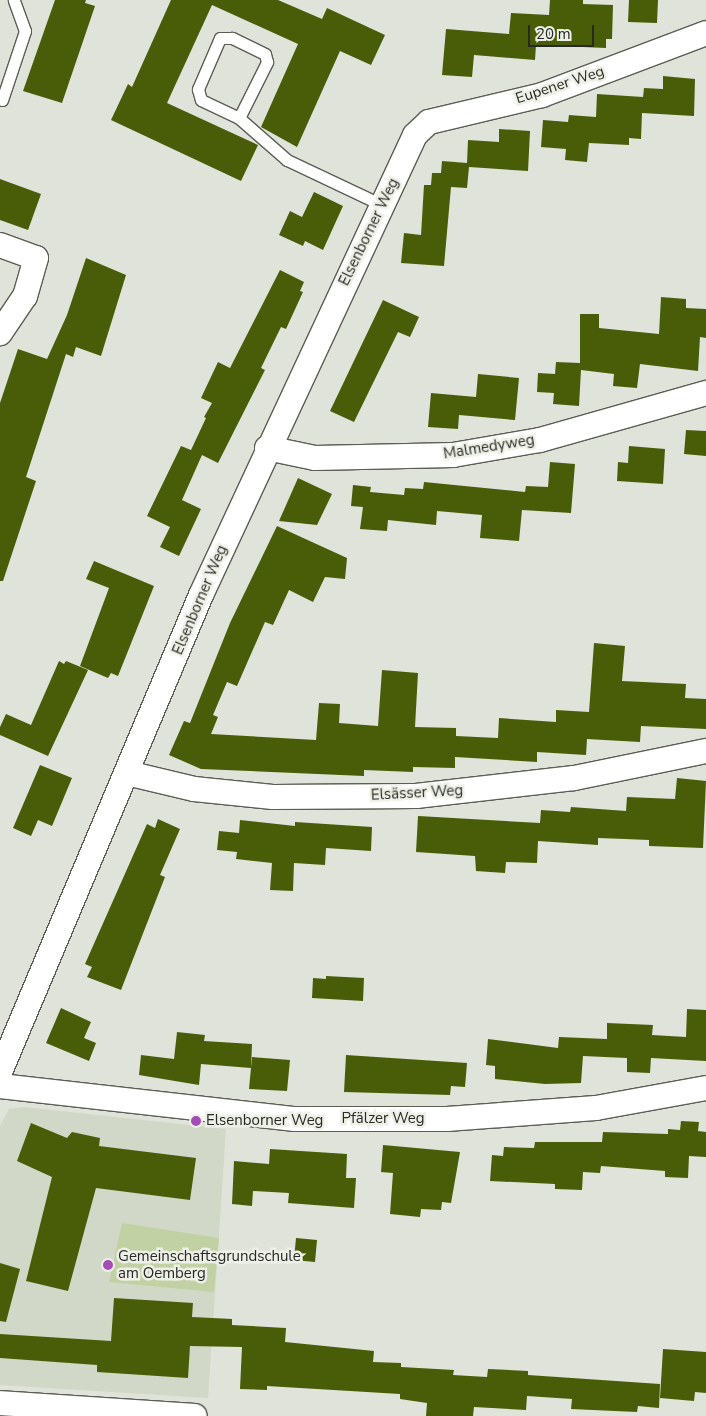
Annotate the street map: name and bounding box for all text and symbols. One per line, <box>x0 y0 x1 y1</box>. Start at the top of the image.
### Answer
scale bar <box>531 15 597 47</box>
text: 20 m <box>536 24 571 44</box>
street label: Eupener Weg <box>513 62 607 108</box>
street label: Elsenborner Weg <box>335 175 403 289</box>
street label: Malmedyweg <box>442 431 536 463</box>
street label: Elsenborner Weg <box>169 542 231 658</box>
street label: Elsässer Weg <box>370 782 464 804</box>
street label: Pfälzer Weg <box>341 1110 425 1128</box>
place label: Elsenborner Weg <box>206 1112 323 1130</box>
marker: Elsenborner Weg <box>190 1115 202 1127</box>
place label: Gemeinschaftsgrundschule am Oemberg <box>118 1247 301 1282</box>
marker: Gemeinschaftsgrundschule am Oemberg <box>102 1259 114 1271</box>

